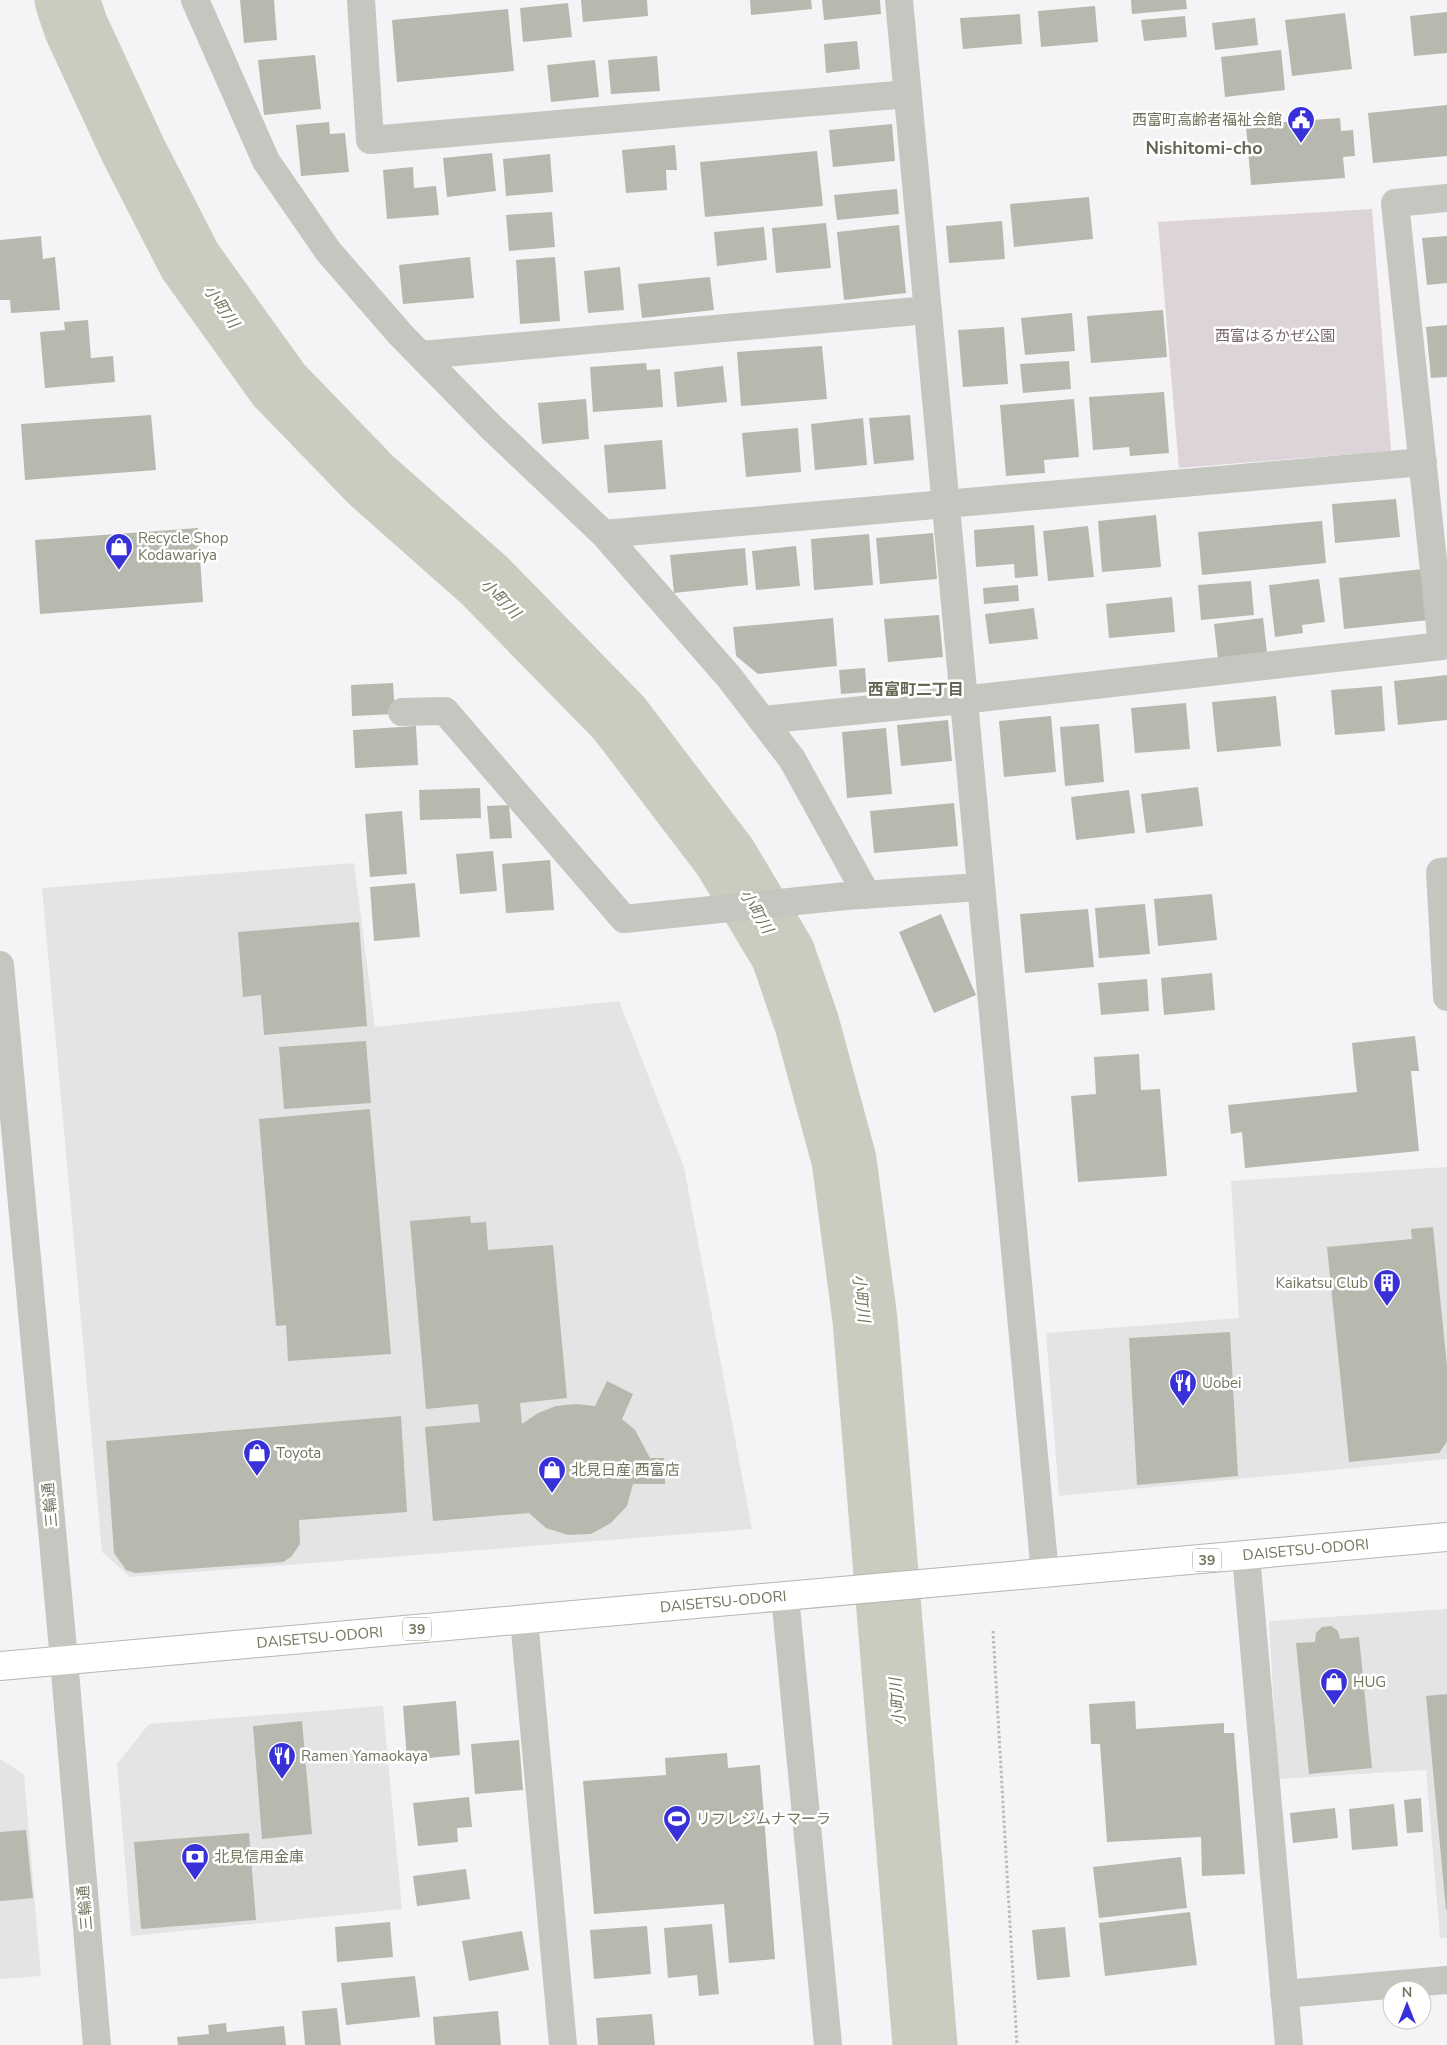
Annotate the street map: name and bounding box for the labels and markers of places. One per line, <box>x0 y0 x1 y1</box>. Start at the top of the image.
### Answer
public building icon: 西富町高齢者福祉会館 <box>1286 105 1316 144</box>
place label: 西富町高齢者福祉会館 <box>1132 110 1282 130</box>
place label: Recycle Shop Kodawariya <box>138 528 229 565</box>
shop icon: Recycle Shop Kodawariya <box>104 532 134 571</box>
building icon: Kaikatsu Club <box>1372 1268 1402 1307</box>
place label: Kaikatsu Club <box>1275 1273 1368 1293</box>
restaurant icon: Uobei <box>1168 1368 1198 1407</box>
place label: Uobei <box>1202 1373 1241 1393</box>
shop icon: Toyota <box>242 1438 272 1477</box>
place label: Toyota <box>276 1443 321 1463</box>
shop icon: 北見日産 西富店 <box>537 1455 567 1494</box>
place label: 北見日産 西富店 <box>571 1460 680 1480</box>
shop icon: HUG <box>1319 1667 1349 1706</box>
place label: HUG <box>1353 1672 1386 1692</box>
restaurant icon: Ramen Yamaokaya <box>267 1741 297 1780</box>
place label: Ramen Yamaokaya <box>301 1746 428 1766</box>
sports icon: リフレジムナマーラ <box>662 1804 692 1843</box>
place label: リフレジムナマーラ <box>696 1809 831 1829</box>
bank icon: 北見信用金庫 <box>180 1842 210 1881</box>
place label: 北見信用金庫 <box>214 1847 304 1867</box>

